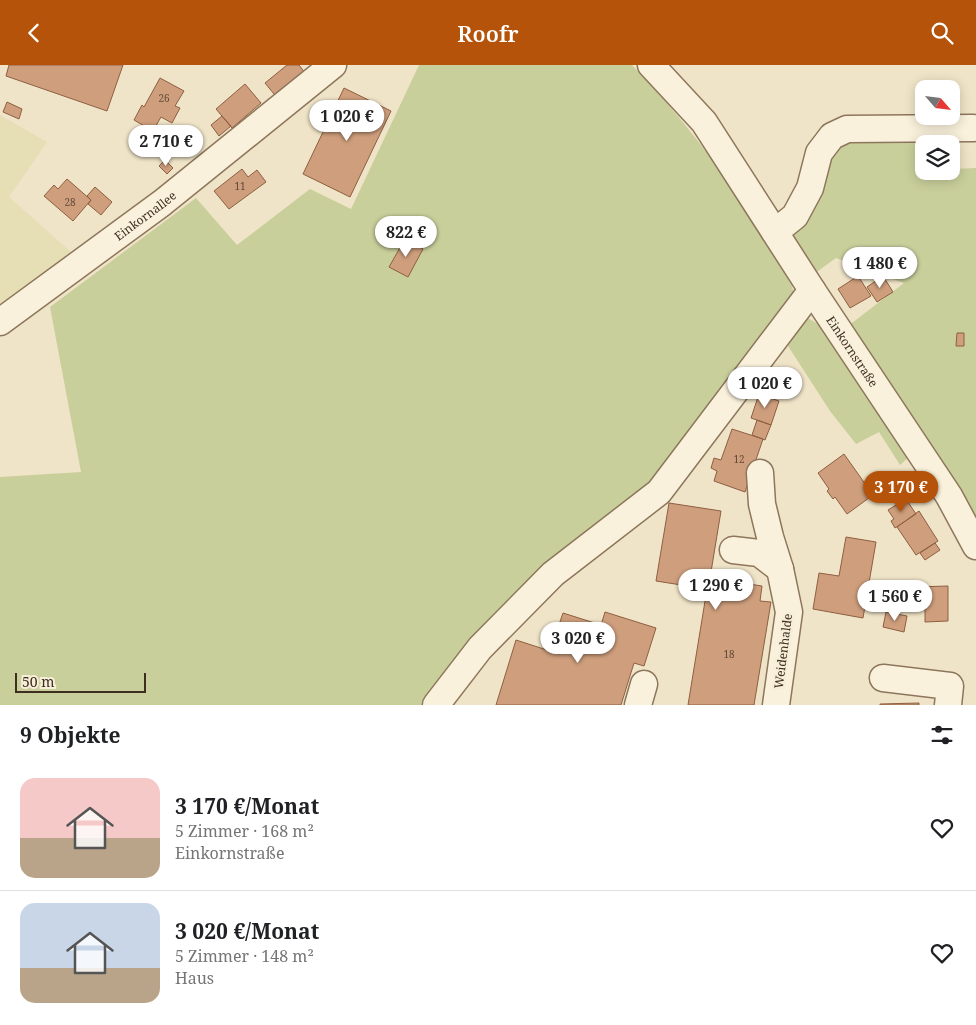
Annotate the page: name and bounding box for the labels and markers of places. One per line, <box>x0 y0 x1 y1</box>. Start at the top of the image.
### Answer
pin: 1 020 € <box>301 99 393 142</box>
pin: 2 710 € <box>120 124 212 167</box>
pin: 822 € <box>371 215 441 258</box>
pin: 1 480 € <box>834 247 926 289</box>
pin: 1 020 € <box>719 367 811 409</box>
pin: 3 170 € <box>855 471 947 513</box>
pin: 1 290 € <box>670 569 762 611</box>
pin: 1 560 € <box>849 579 941 622</box>
pin: 3 020 € <box>532 621 624 664</box>

